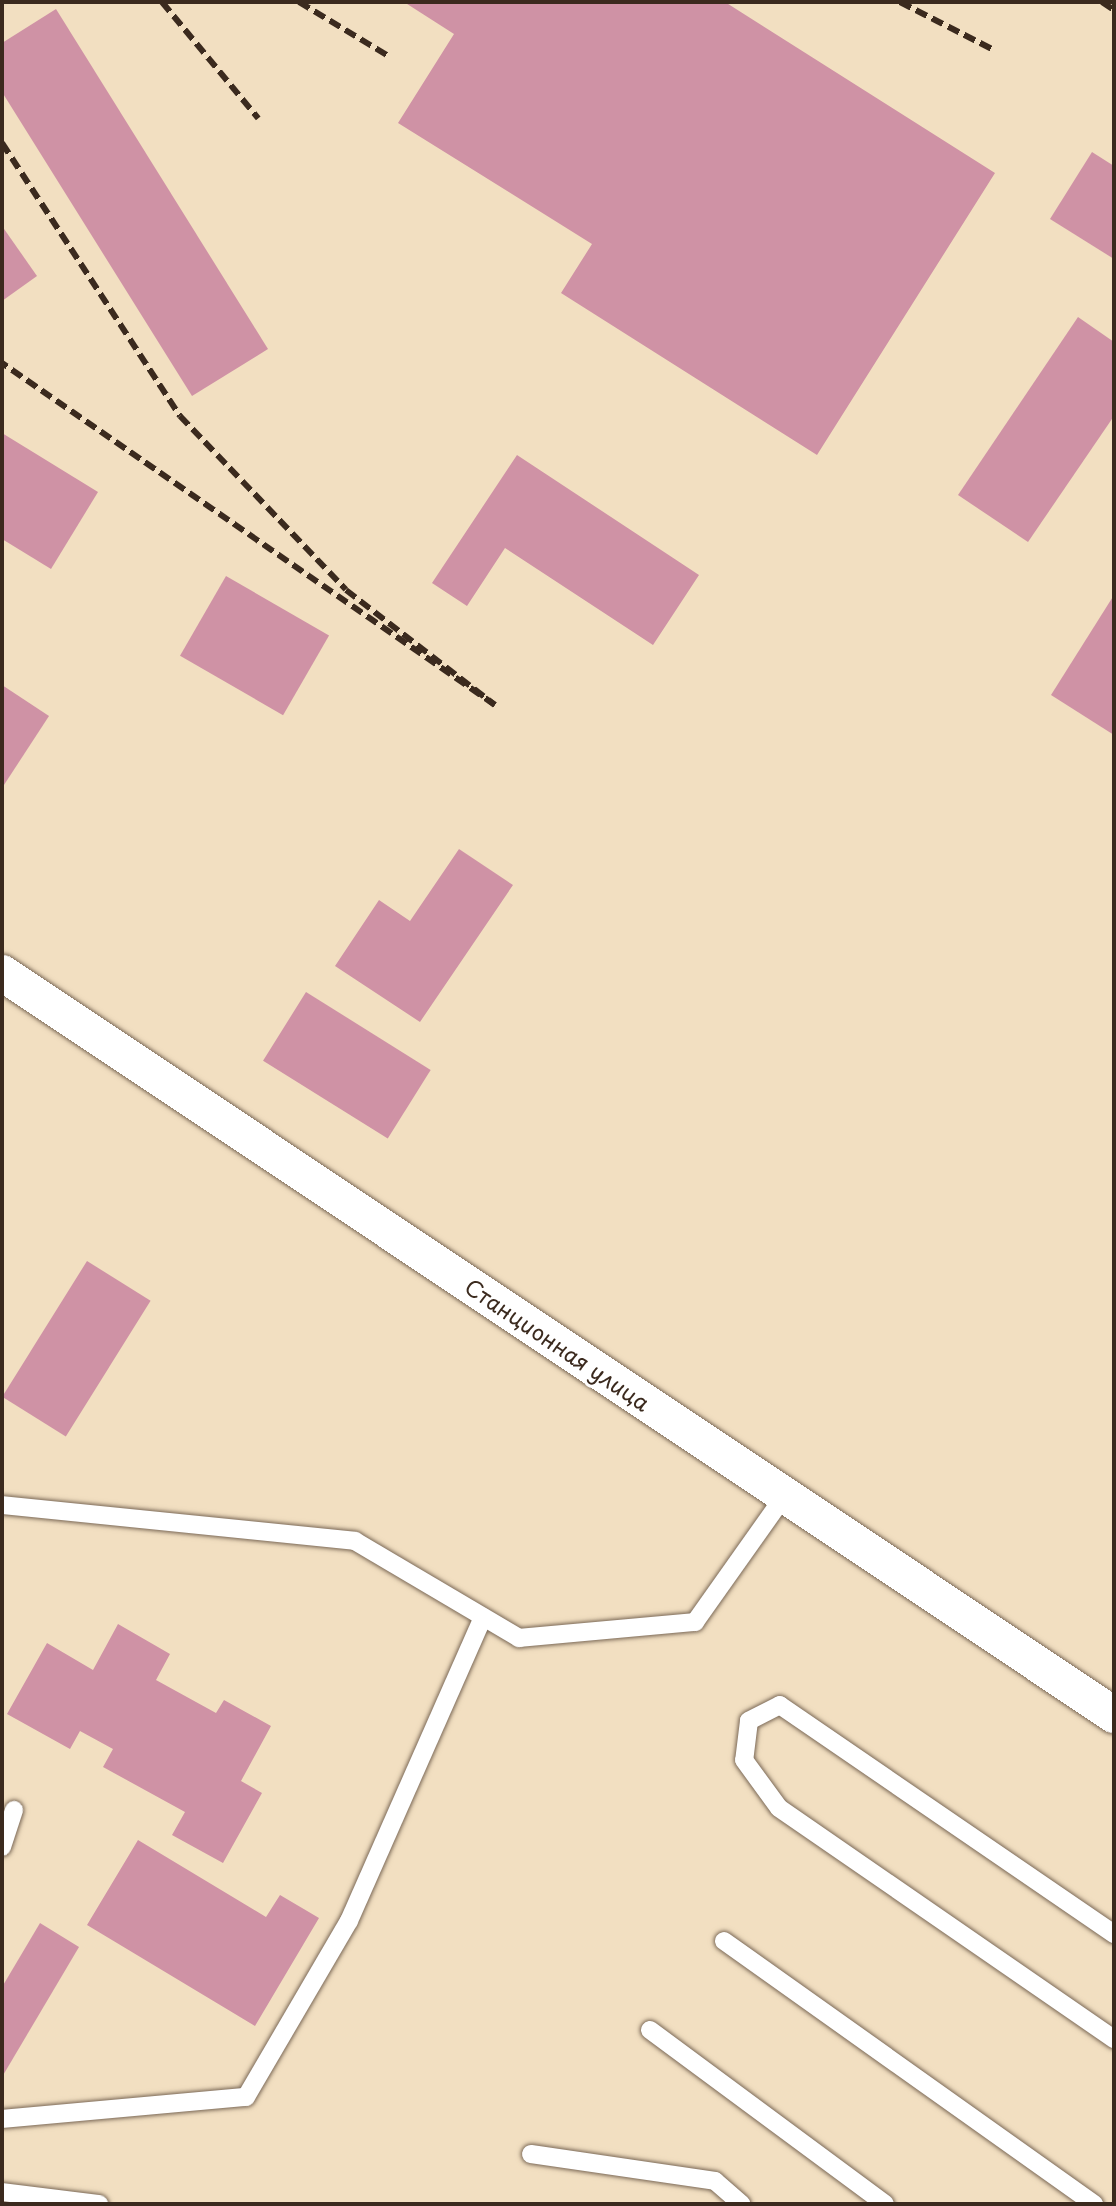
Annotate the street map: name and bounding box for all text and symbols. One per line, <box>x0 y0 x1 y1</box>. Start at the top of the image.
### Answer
street label: Станционная улица <box>460 1272 656 1416</box>

